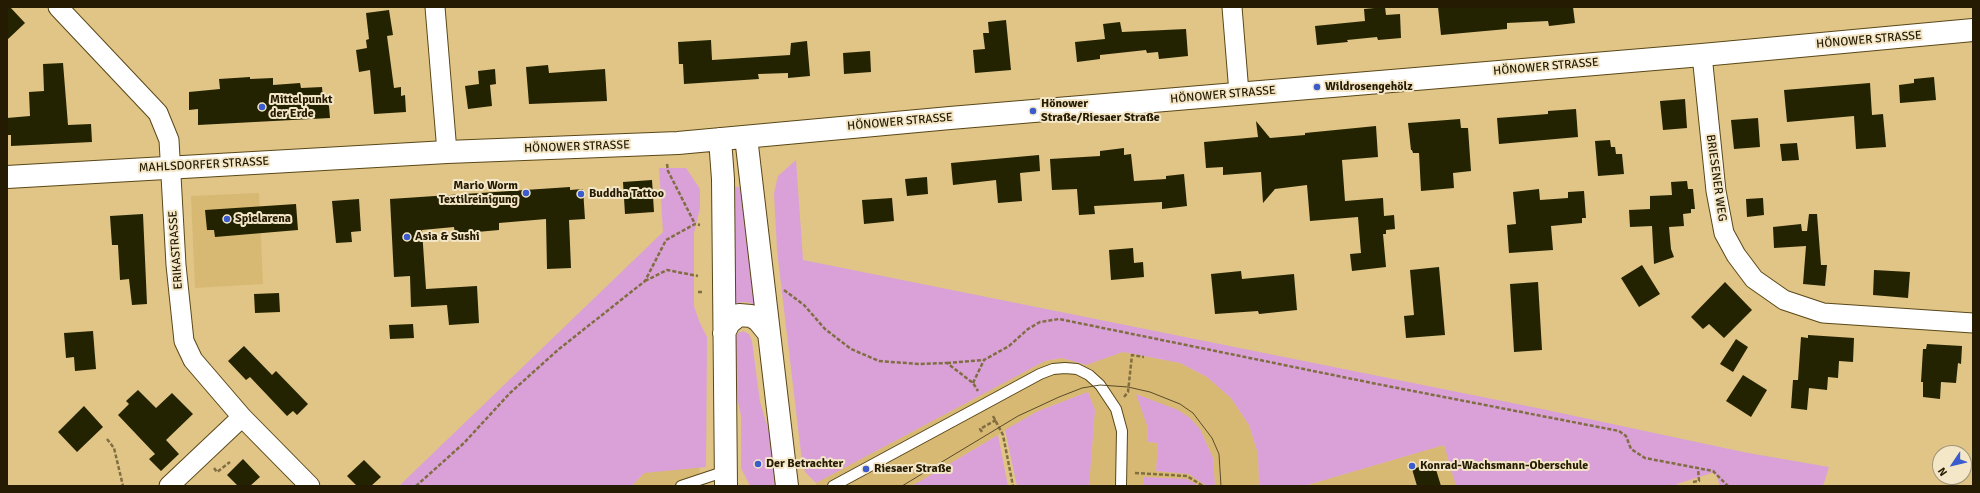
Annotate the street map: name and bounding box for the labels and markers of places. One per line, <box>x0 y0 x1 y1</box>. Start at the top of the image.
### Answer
place label: Wildrosengehölz <box>1325 80 1413 94</box>
marker: Wildrosengehölz <box>1312 82 1322 92</box>
place label: Mittelpunkt der Erde <box>270 93 333 121</box>
place label: Hönower Straße/Riesaer Straße <box>1041 97 1160 125</box>
marker: Mittelpunkt der Erde <box>257 102 267 112</box>
marker: Hönower Straße/Riesaer Straße <box>1028 106 1038 116</box>
place label: Mario Worm Textilreinigung <box>439 179 518 207</box>
place label: Buddha Tattoo <box>589 187 664 201</box>
marker: Mario Worm Textilreinigung <box>521 188 531 198</box>
marker: Buddha Tattoo <box>576 189 586 199</box>
place label: Spielarena <box>235 212 291 226</box>
marker: Spielarena <box>222 214 232 224</box>
place label: Asia & Sushi <box>415 230 480 244</box>
marker: Asia & Sushi <box>402 232 412 242</box>
place label: Der Betrachter <box>766 457 843 471</box>
marker: Der Betrachter <box>753 459 763 469</box>
place label: Konrad-Wachsmann-Oberschule <box>1420 459 1588 473</box>
marker: Konrad-Wachsmann-Oberschule <box>1407 461 1417 471</box>
place label: Riesaer Straße <box>874 462 952 476</box>
marker: Riesaer Straße <box>861 464 871 474</box>

